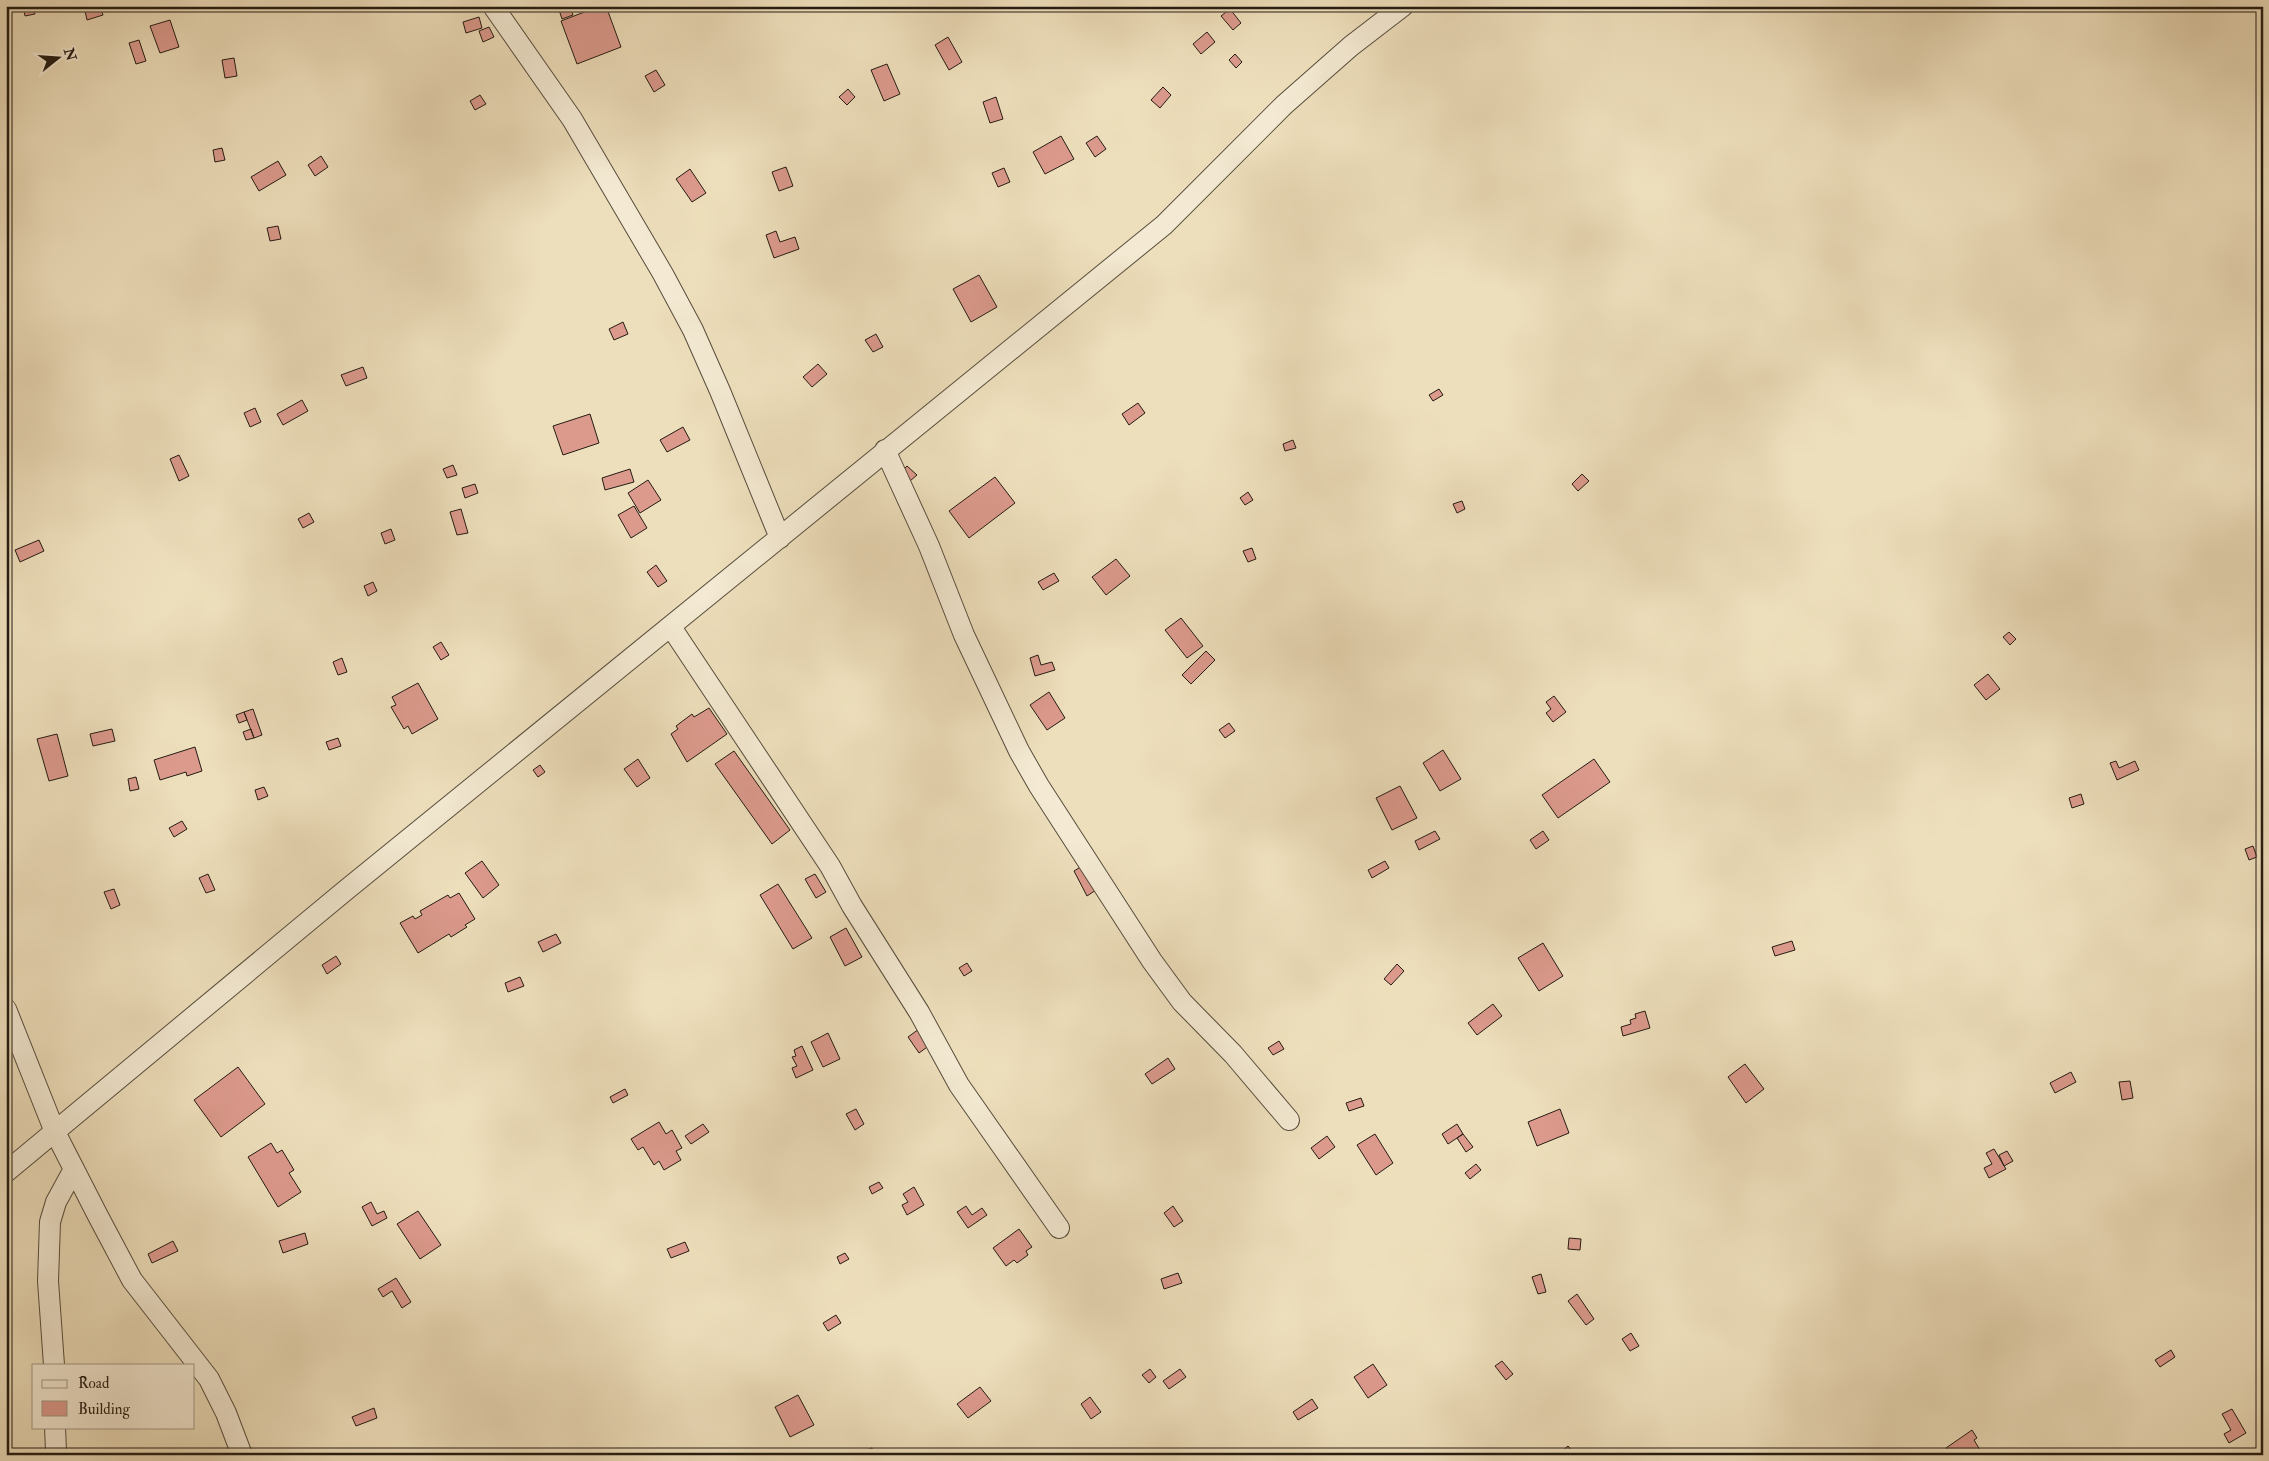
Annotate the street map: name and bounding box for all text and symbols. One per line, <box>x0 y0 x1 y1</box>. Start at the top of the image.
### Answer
north arrow <box>32 32 82 82</box>
text: N <box>60 45 80 63</box>
legend <box>32 1364 195 1428</box>
text: Road <box>78 1374 110 1393</box>
text: Building <box>78 1400 130 1419</box>

